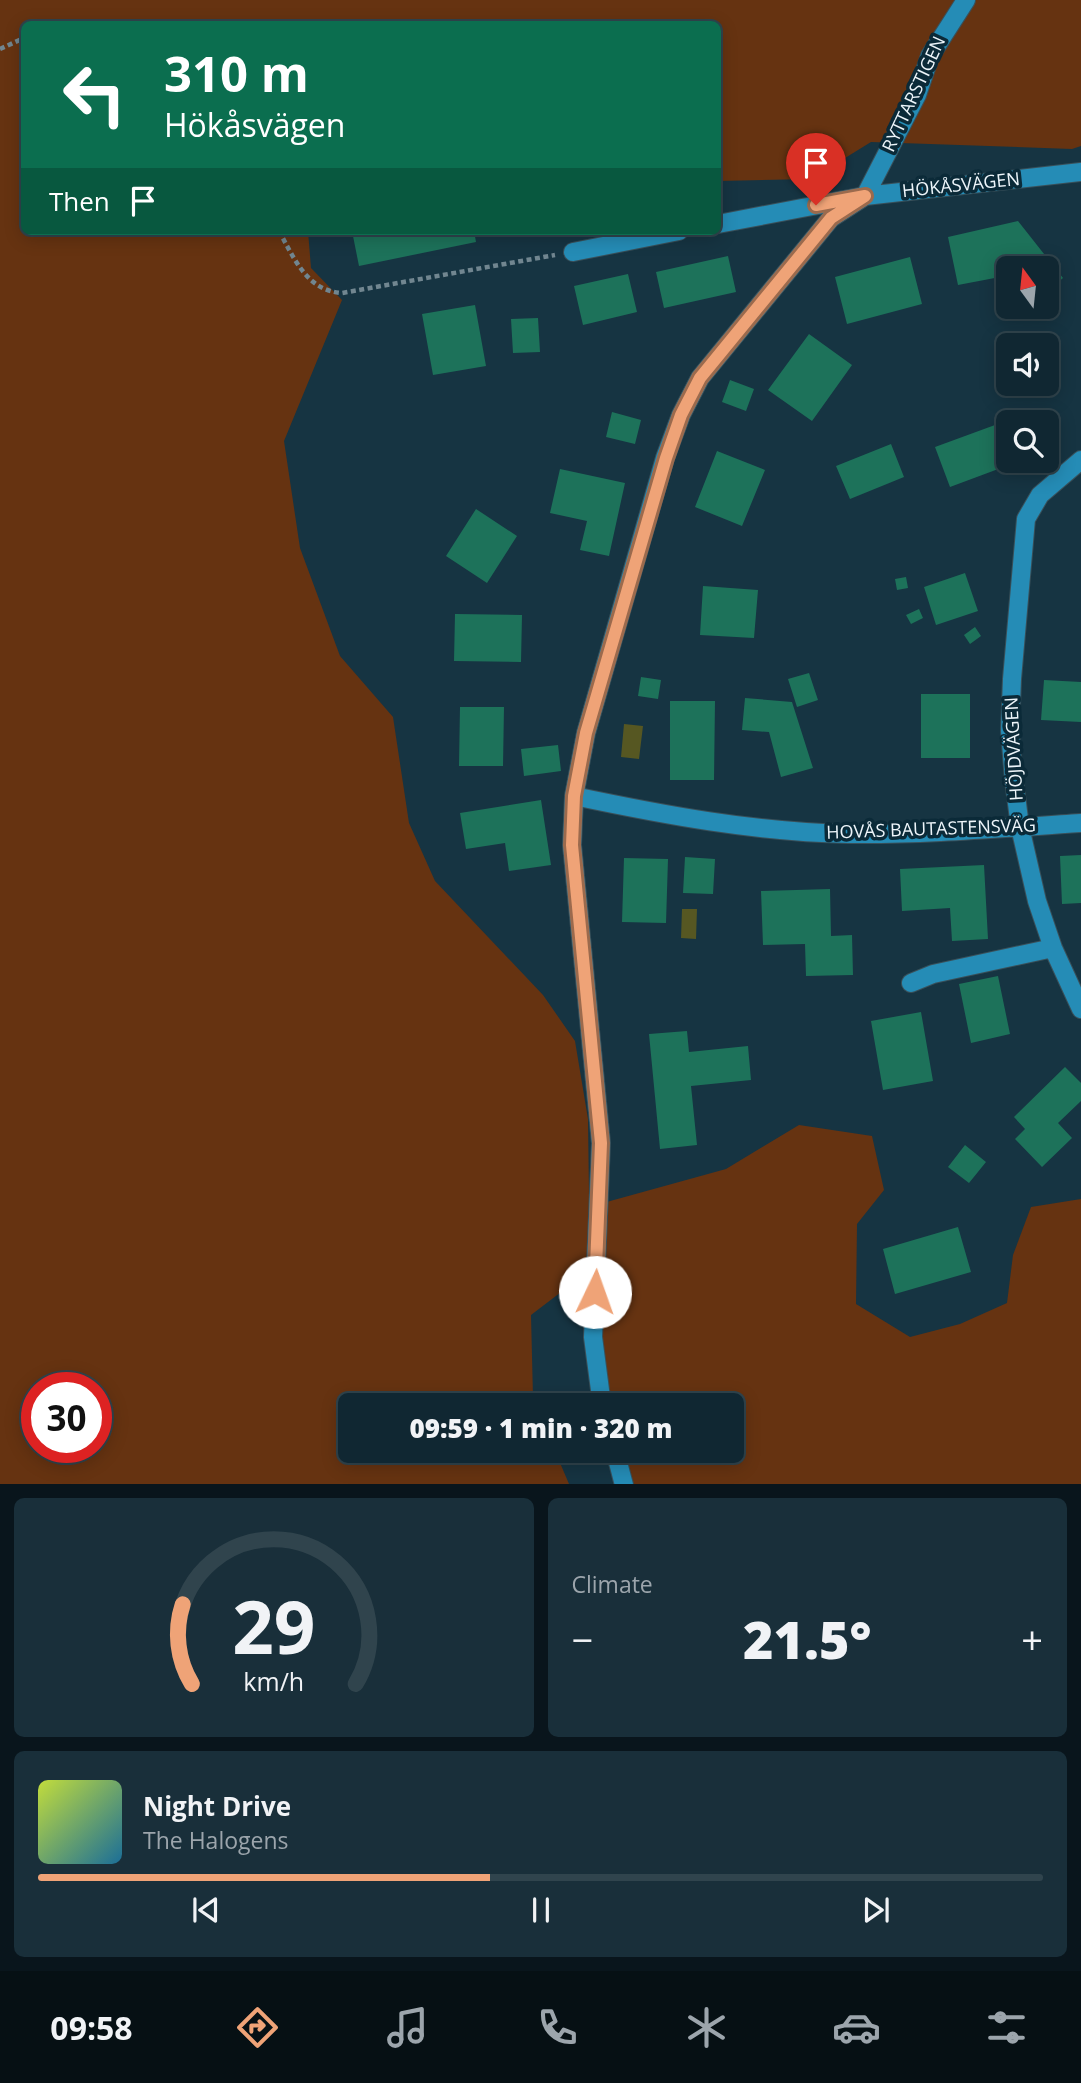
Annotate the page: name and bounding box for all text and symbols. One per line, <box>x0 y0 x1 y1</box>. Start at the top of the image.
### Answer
street label: RYTTARSTIGEN <box>876 32 950 155</box>
text: 310 m <box>164 40 309 106</box>
icon: left <box>49 49 140 140</box>
text: Hökåsvägen <box>164 103 345 146</box>
pin <box>786 133 846 205</box>
icon: arrive <box>797 144 835 182</box>
street label: HÖKÅSVÄGEN <box>901 166 1021 202</box>
icon: arrive <box>124 182 162 220</box>
text: Then <box>49 183 110 219</box>
north arrow <box>996 256 1059 318</box>
map controls <box>996 256 1059 473</box>
button: sound <box>996 333 1059 396</box>
button: search <box>996 410 1059 473</box>
street label: HÖJDVÄGEN <box>998 697 1028 802</box>
street label: HOVÅS BAUTASTENSVÄG <box>826 812 1036 844</box>
position arrow <box>558 1255 632 1329</box>
speed limit sign: 30 <box>21 1372 112 1463</box>
text: 09:59 · 1 min · 320 m <box>410 1410 672 1446</box>
text: Climate <box>572 1568 653 1600</box>
text: 29 <box>232 1576 315 1675</box>
text: 21.5° <box>743 1603 871 1674</box>
text: − <box>572 1613 593 1665</box>
text: + <box>1021 1613 1043 1665</box>
text: km/h <box>243 1663 304 1697</box>
text: Night Drive <box>143 1788 291 1824</box>
text: The Halogens <box>143 1824 289 1856</box>
icon: previous <box>187 1891 225 1929</box>
icon: pause <box>522 1891 560 1929</box>
icon: next <box>857 1891 895 1929</box>
icon: directions <box>233 2003 282 2052</box>
icon: music <box>383 2003 432 2052</box>
icon: phone <box>533 2003 582 2052</box>
icon: climate <box>682 2003 731 2052</box>
icon: car <box>832 2003 881 2052</box>
icon: filters <box>982 2003 1031 2052</box>
text: 09:58 <box>50 2006 133 2049</box>

